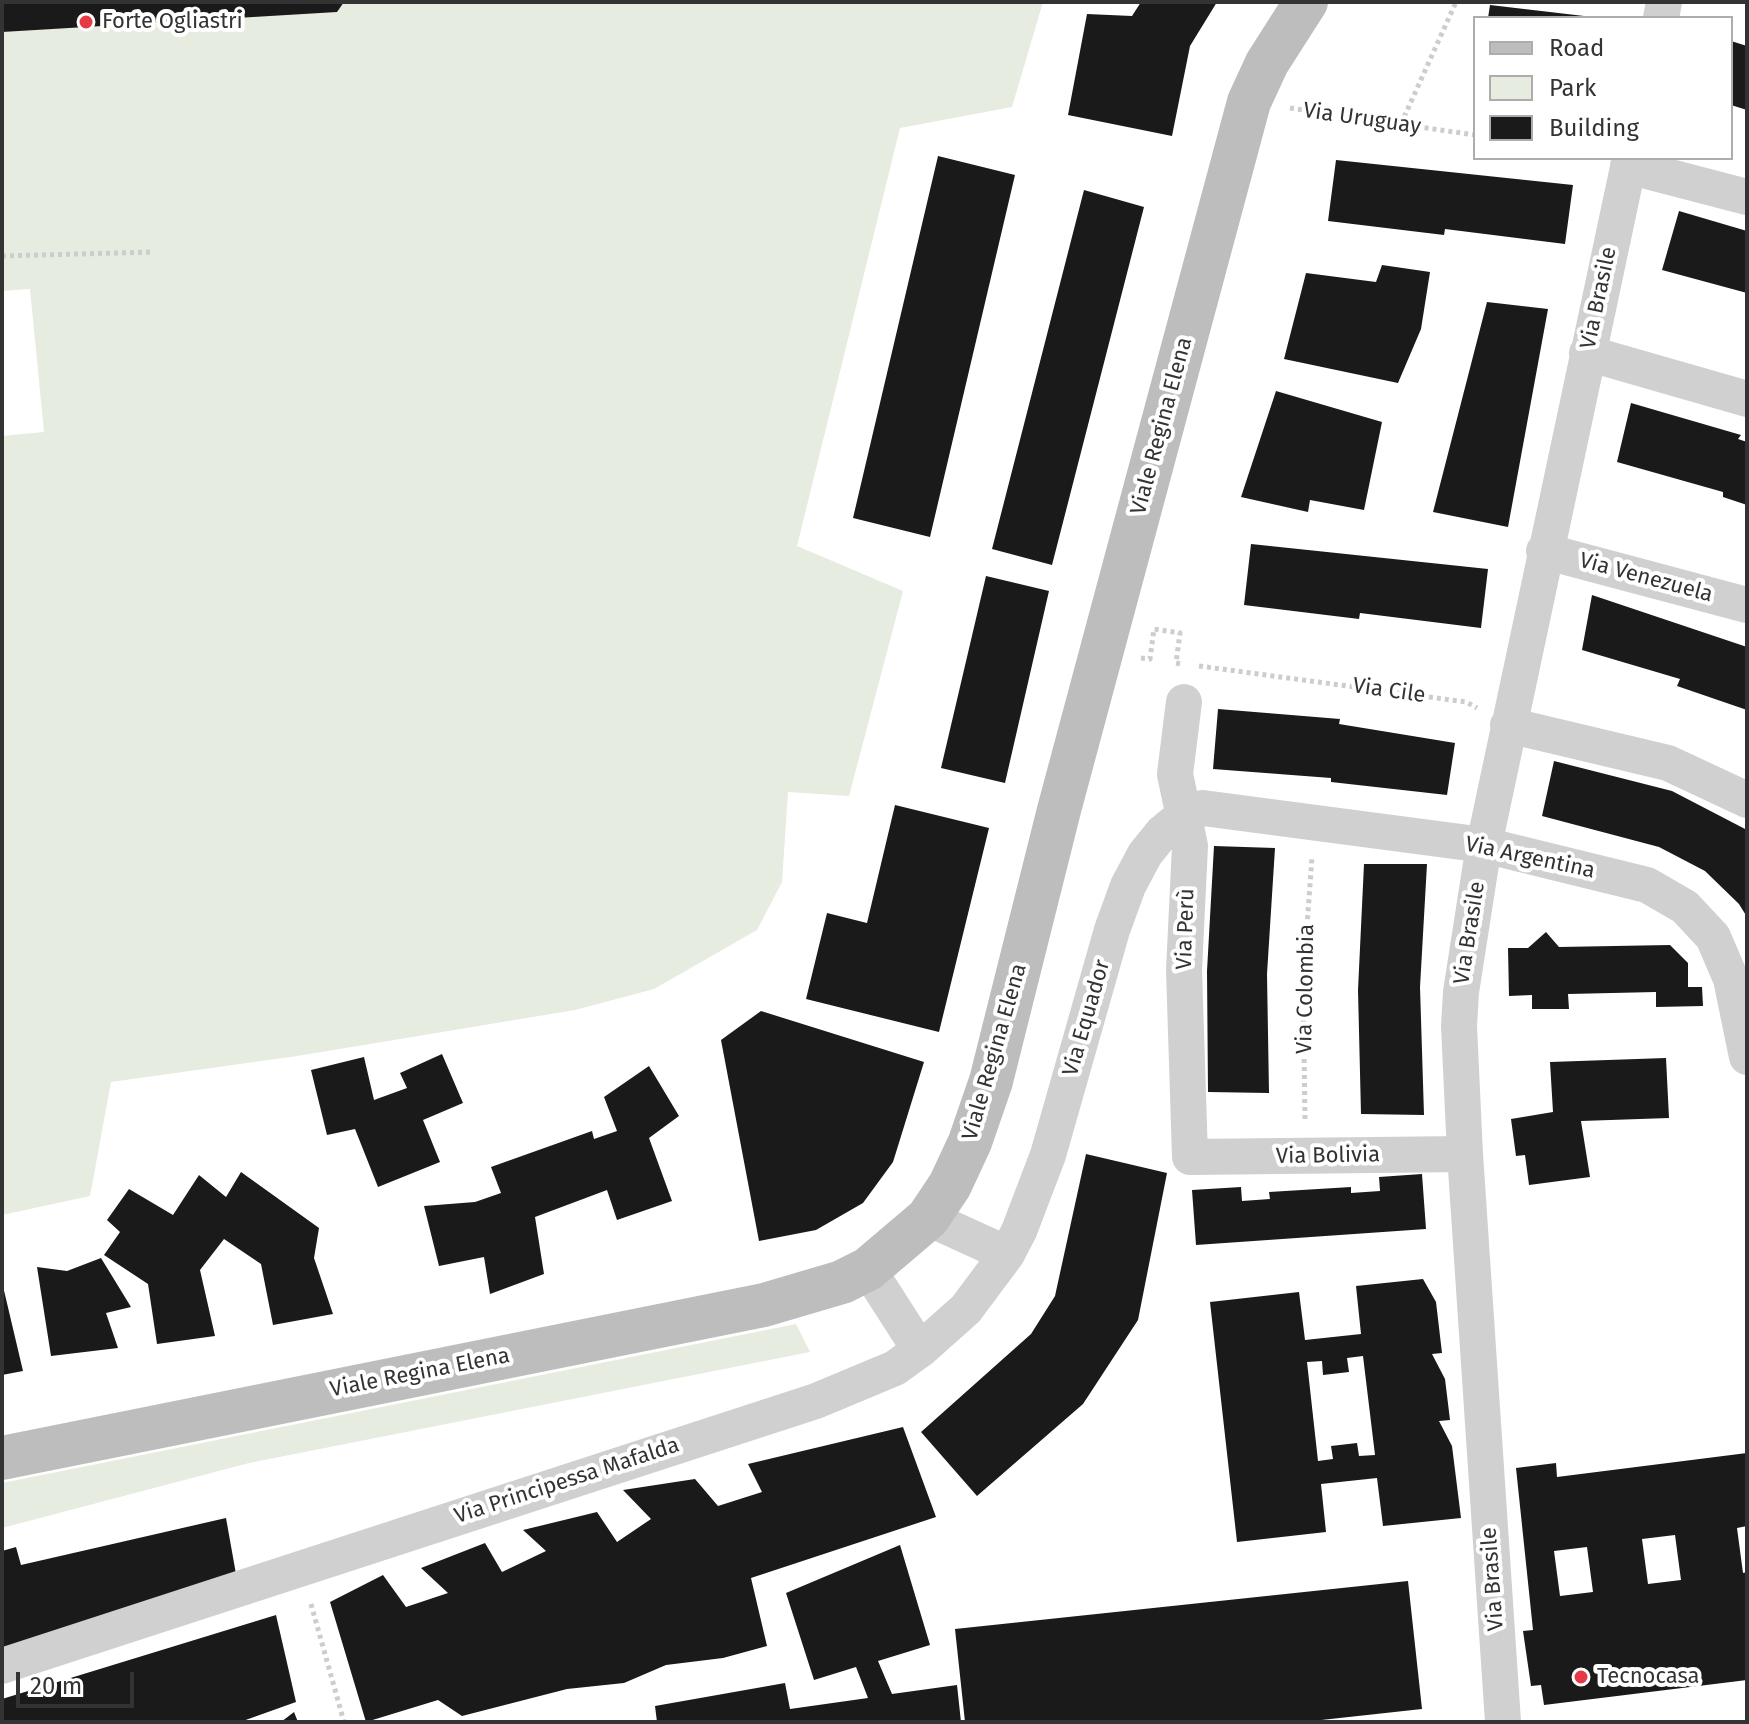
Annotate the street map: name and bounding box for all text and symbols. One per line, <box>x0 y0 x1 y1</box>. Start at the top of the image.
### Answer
place label: Forte Ogliastri <box>102 9 243 35</box>
marker: Forte Ogliastri <box>77 13 95 31</box>
legend <box>1473 16 1733 160</box>
text: Road <box>1549 34 1604 62</box>
text: Park <box>1549 74 1596 102</box>
street label: Via Uruguay <box>1301 98 1423 140</box>
text: Building <box>1549 114 1639 142</box>
street label: Via Brasile <box>1575 244 1623 352</box>
street label: Viale Regina Elena <box>1126 334 1198 518</box>
street label: Via Venezuela <box>1576 548 1716 608</box>
street label: Via Cile <box>1351 673 1427 709</box>
street label: Via Argentina <box>1463 831 1597 885</box>
street label: Via Brasile <box>1449 880 1491 986</box>
street label: Via Perù <box>1171 888 1201 970</box>
street label: Via Colombia <box>1292 924 1320 1054</box>
street label: Via Equador <box>1058 957 1116 1079</box>
street label: Viale Regina Elena <box>957 961 1033 1143</box>
street label: Via Bolivia <box>1276 1142 1380 1170</box>
street label: Viale Regina Elena <box>328 1343 512 1403</box>
street label: Via Principessa Mafalda <box>451 1432 683 1530</box>
street label: Via Brasile <box>1476 1526 1510 1632</box>
scale bar <box>20 1656 138 1706</box>
place label: Tecnocasa <box>1597 1664 1699 1690</box>
marker: Tecnocasa <box>1572 1668 1590 1686</box>
text: 20 m <box>30 1672 82 1700</box>

